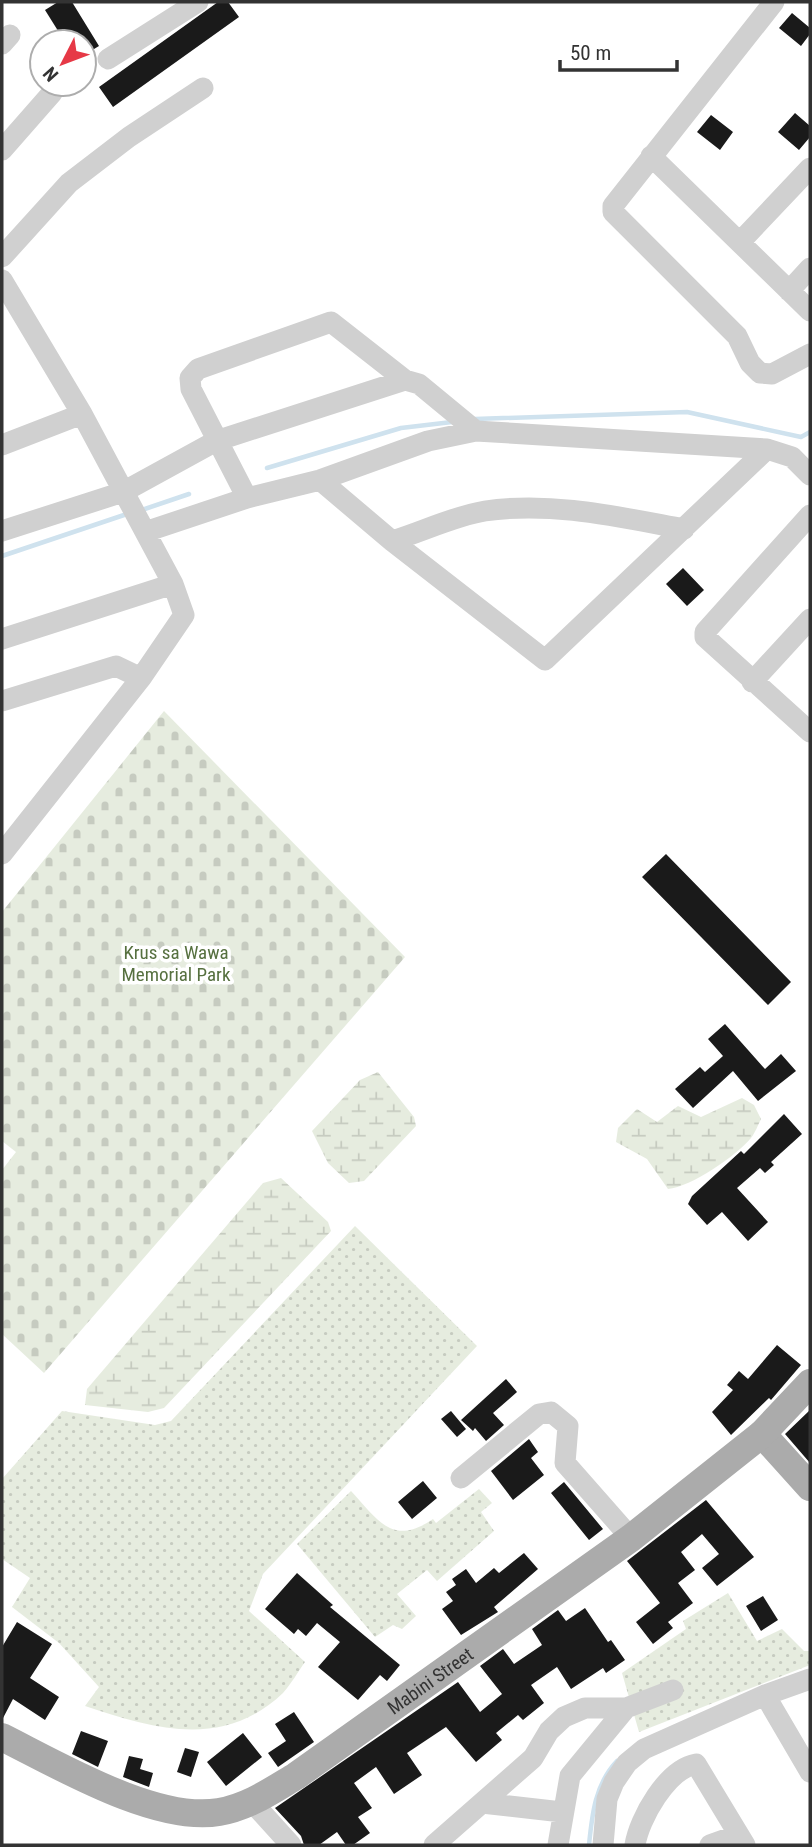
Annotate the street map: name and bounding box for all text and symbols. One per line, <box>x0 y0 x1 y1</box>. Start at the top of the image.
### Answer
north arrow <box>28 28 98 98</box>
scale bar <box>560 28 677 72</box>
text: 50 m <box>570 41 611 65</box>
text: N <box>38 62 63 86</box>
park label: Krus sa Wawa Memorial Park <box>122 941 231 986</box>
street label: Mabini Street <box>383 1643 478 1719</box>

